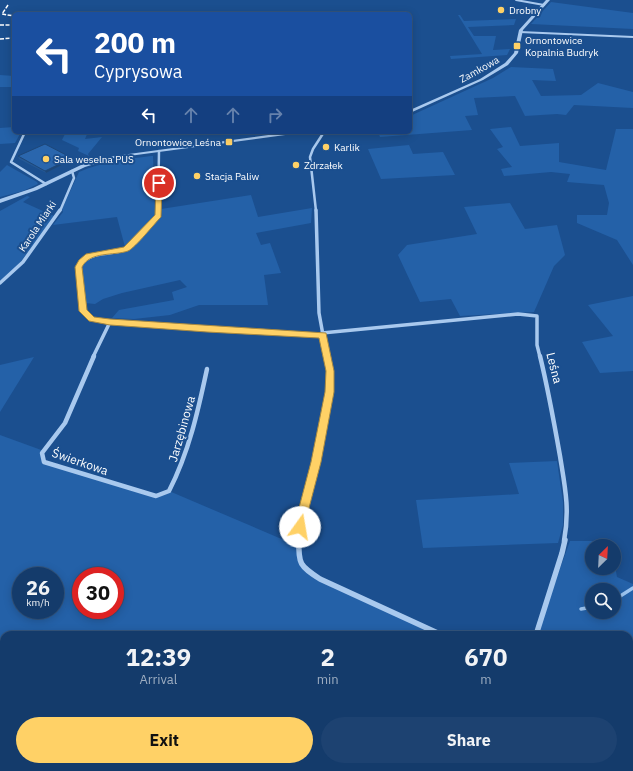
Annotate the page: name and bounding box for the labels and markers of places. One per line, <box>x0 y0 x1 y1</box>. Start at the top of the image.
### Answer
place label: Drobny <box>509 4 541 17</box>
marker: Drobny <box>496 5 506 15</box>
place label: Ornontowice Kopalnia Budryk <box>525 34 599 59</box>
marker: Ornontowice Kopalnia Budryk <box>512 41 522 51</box>
place label: Ornontowice Leśna <box>135 136 222 149</box>
marker: Ornontowice Leśna <box>224 137 234 147</box>
place label: Karlik <box>334 141 360 154</box>
marker: Karlik <box>321 142 331 152</box>
place label: Sala weselna PUS <box>54 153 134 166</box>
marker: Sala weselna PUS <box>41 154 51 164</box>
place label: Zdrzałek <box>304 159 344 172</box>
marker: Zdrzałek <box>291 160 301 170</box>
pin <box>142 166 176 200</box>
place label: Stacja Paliw <box>205 170 259 183</box>
marker: Stacja Paliw <box>192 171 202 181</box>

